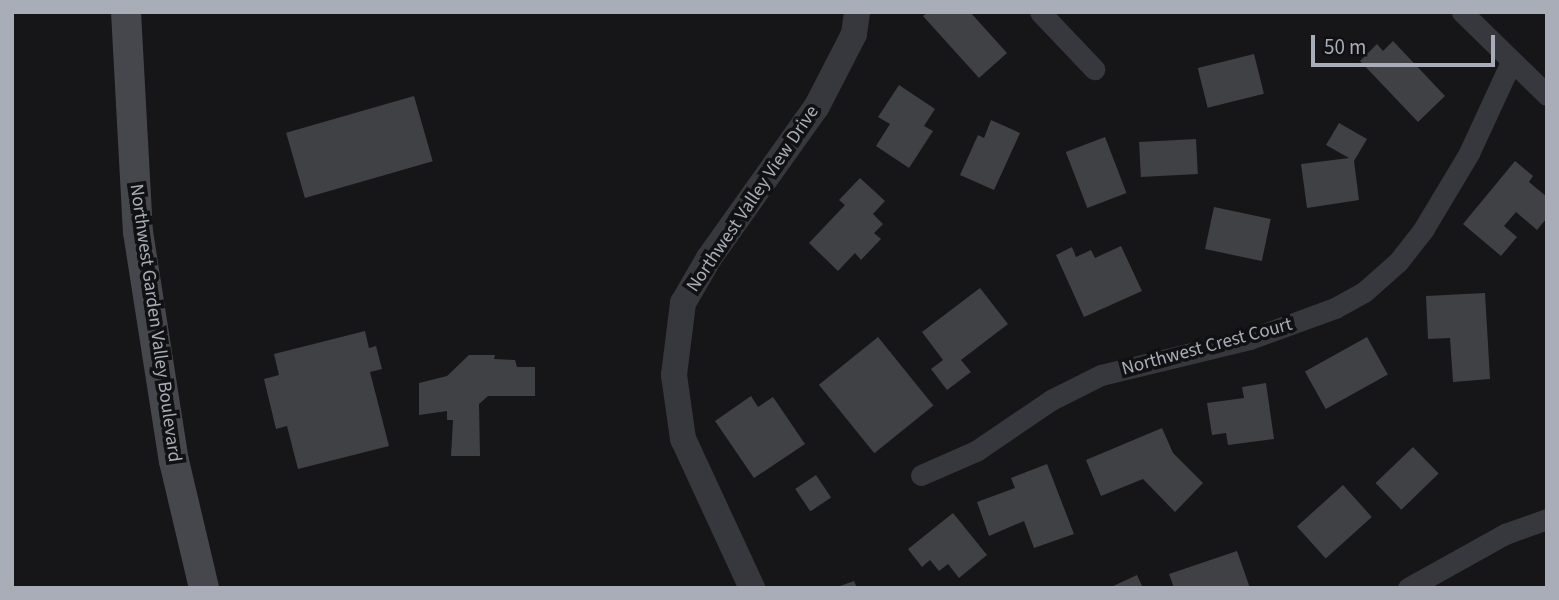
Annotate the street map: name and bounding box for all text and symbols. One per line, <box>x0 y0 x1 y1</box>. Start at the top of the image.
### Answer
scale bar <box>1314 21 1498 65</box>
text: 50 m <box>1324 32 1366 62</box>
street label: Northwest Valley View Drive <box>682 101 824 297</box>
street label: Northwest Garden Valley Boulevard <box>124 182 186 464</box>
street label: Northwest Crest Court <box>1119 313 1295 381</box>

